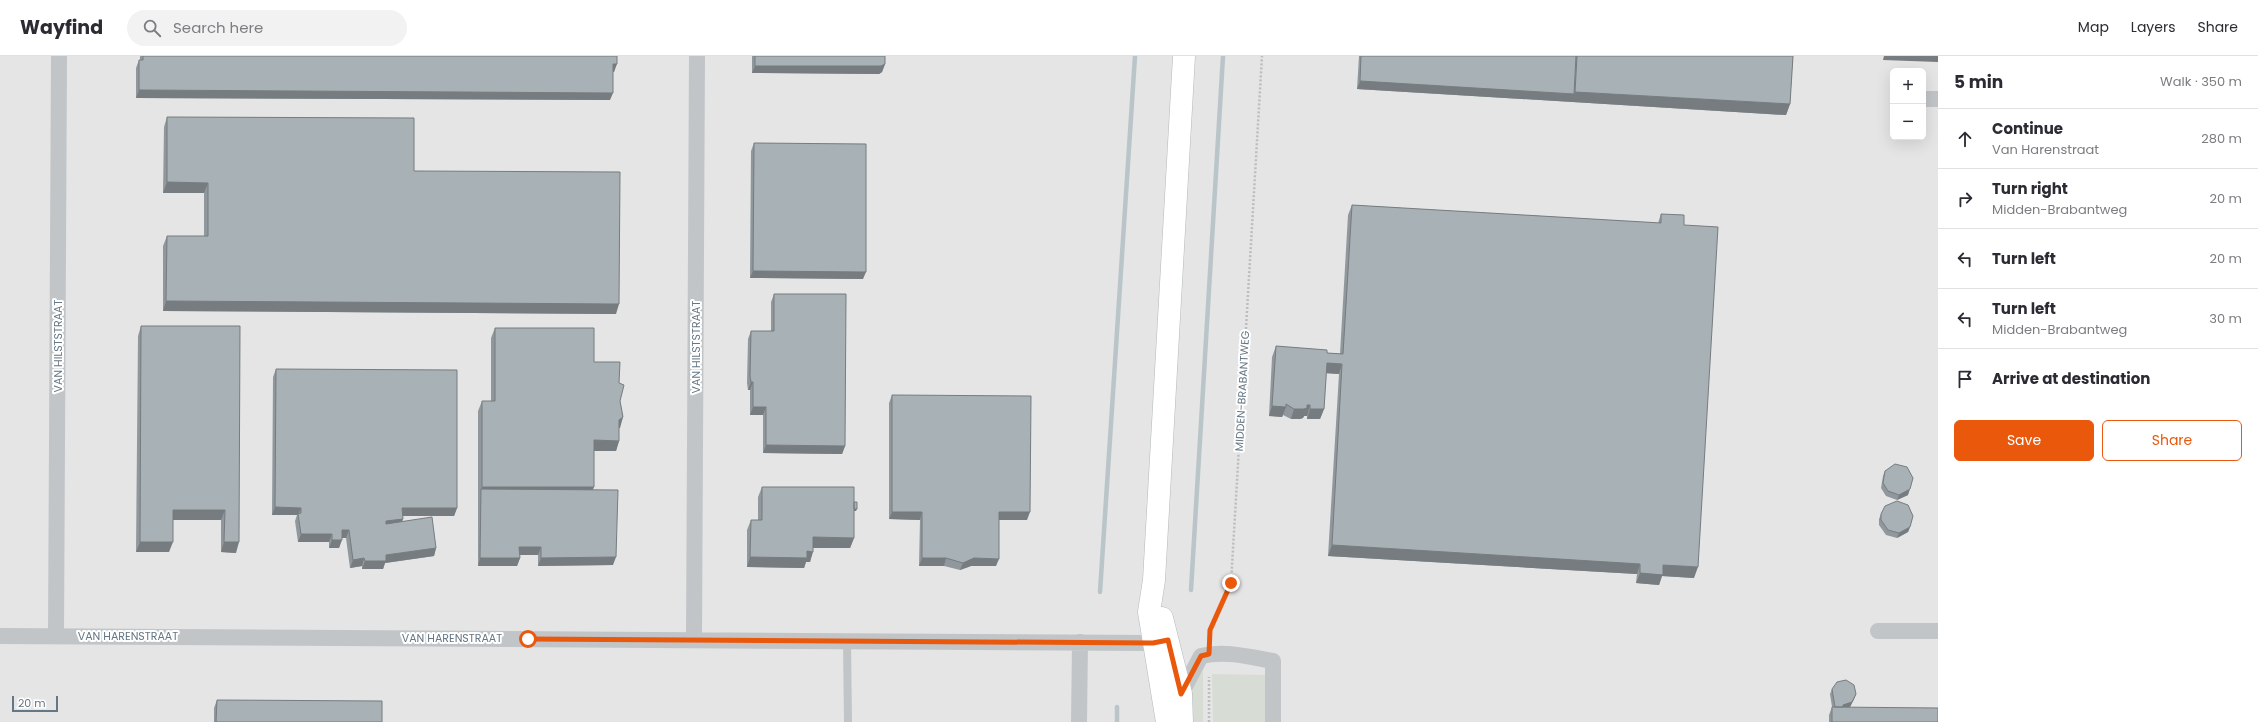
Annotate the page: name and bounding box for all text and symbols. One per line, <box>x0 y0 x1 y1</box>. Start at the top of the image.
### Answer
search box <box>127 10 407 46</box>
text: Wayfind <box>20 14 103 41</box>
icon: search <box>141 17 163 39</box>
text: Search here <box>173 17 263 38</box>
text: Map <box>2078 17 2109 37</box>
text: Layers <box>2131 17 2175 37</box>
text: Share <box>2197 17 2238 37</box>
map controls <box>1890 68 1926 140</box>
button: + <box>1890 68 1926 104</box>
text: 5 min <box>1954 70 2003 94</box>
text: Walk · 350 m <box>2160 72 2242 91</box>
button: − <box>1890 104 1926 140</box>
text: Continue <box>1992 118 2063 139</box>
icon: ahead <box>1954 128 1976 150</box>
text: 280 m <box>2201 129 2242 148</box>
text: Van Harenstraat <box>1992 140 2099 159</box>
text: Turn right <box>1992 178 2068 199</box>
icon: right <box>1954 188 1976 210</box>
text: 20 m <box>2209 189 2242 208</box>
text: Midden-Brabantweg <box>1992 200 2127 219</box>
icon: left <box>1954 248 1976 270</box>
text: Turn left <box>1992 248 2056 269</box>
text: 20 m <box>2209 249 2242 268</box>
text: Turn left <box>1992 298 2056 319</box>
street label: VAN HILSTSTRAAT <box>50 300 66 392</box>
street label: VAN HILSTSTRAAT <box>688 301 704 393</box>
icon: left <box>1954 308 1976 330</box>
text: 30 m <box>2209 309 2242 328</box>
text: Midden-Brabantweg <box>1992 320 2127 339</box>
street label: MIDDEN-BRABANTWEG <box>1231 330 1253 452</box>
icon: arrive <box>1954 368 1976 390</box>
text: Arrive at destination <box>1992 368 2150 389</box>
button: Save <box>1954 420 2094 461</box>
button: Share <box>2102 420 2242 461</box>
route end <box>1222 574 1240 592</box>
street label: VAN HARENSTRAAT <box>78 628 178 644</box>
street label: VAN HARENSTRAAT <box>402 630 502 646</box>
route start <box>519 630 537 648</box>
scale bar <box>12 694 58 713</box>
text: 20 m <box>18 695 46 711</box>

